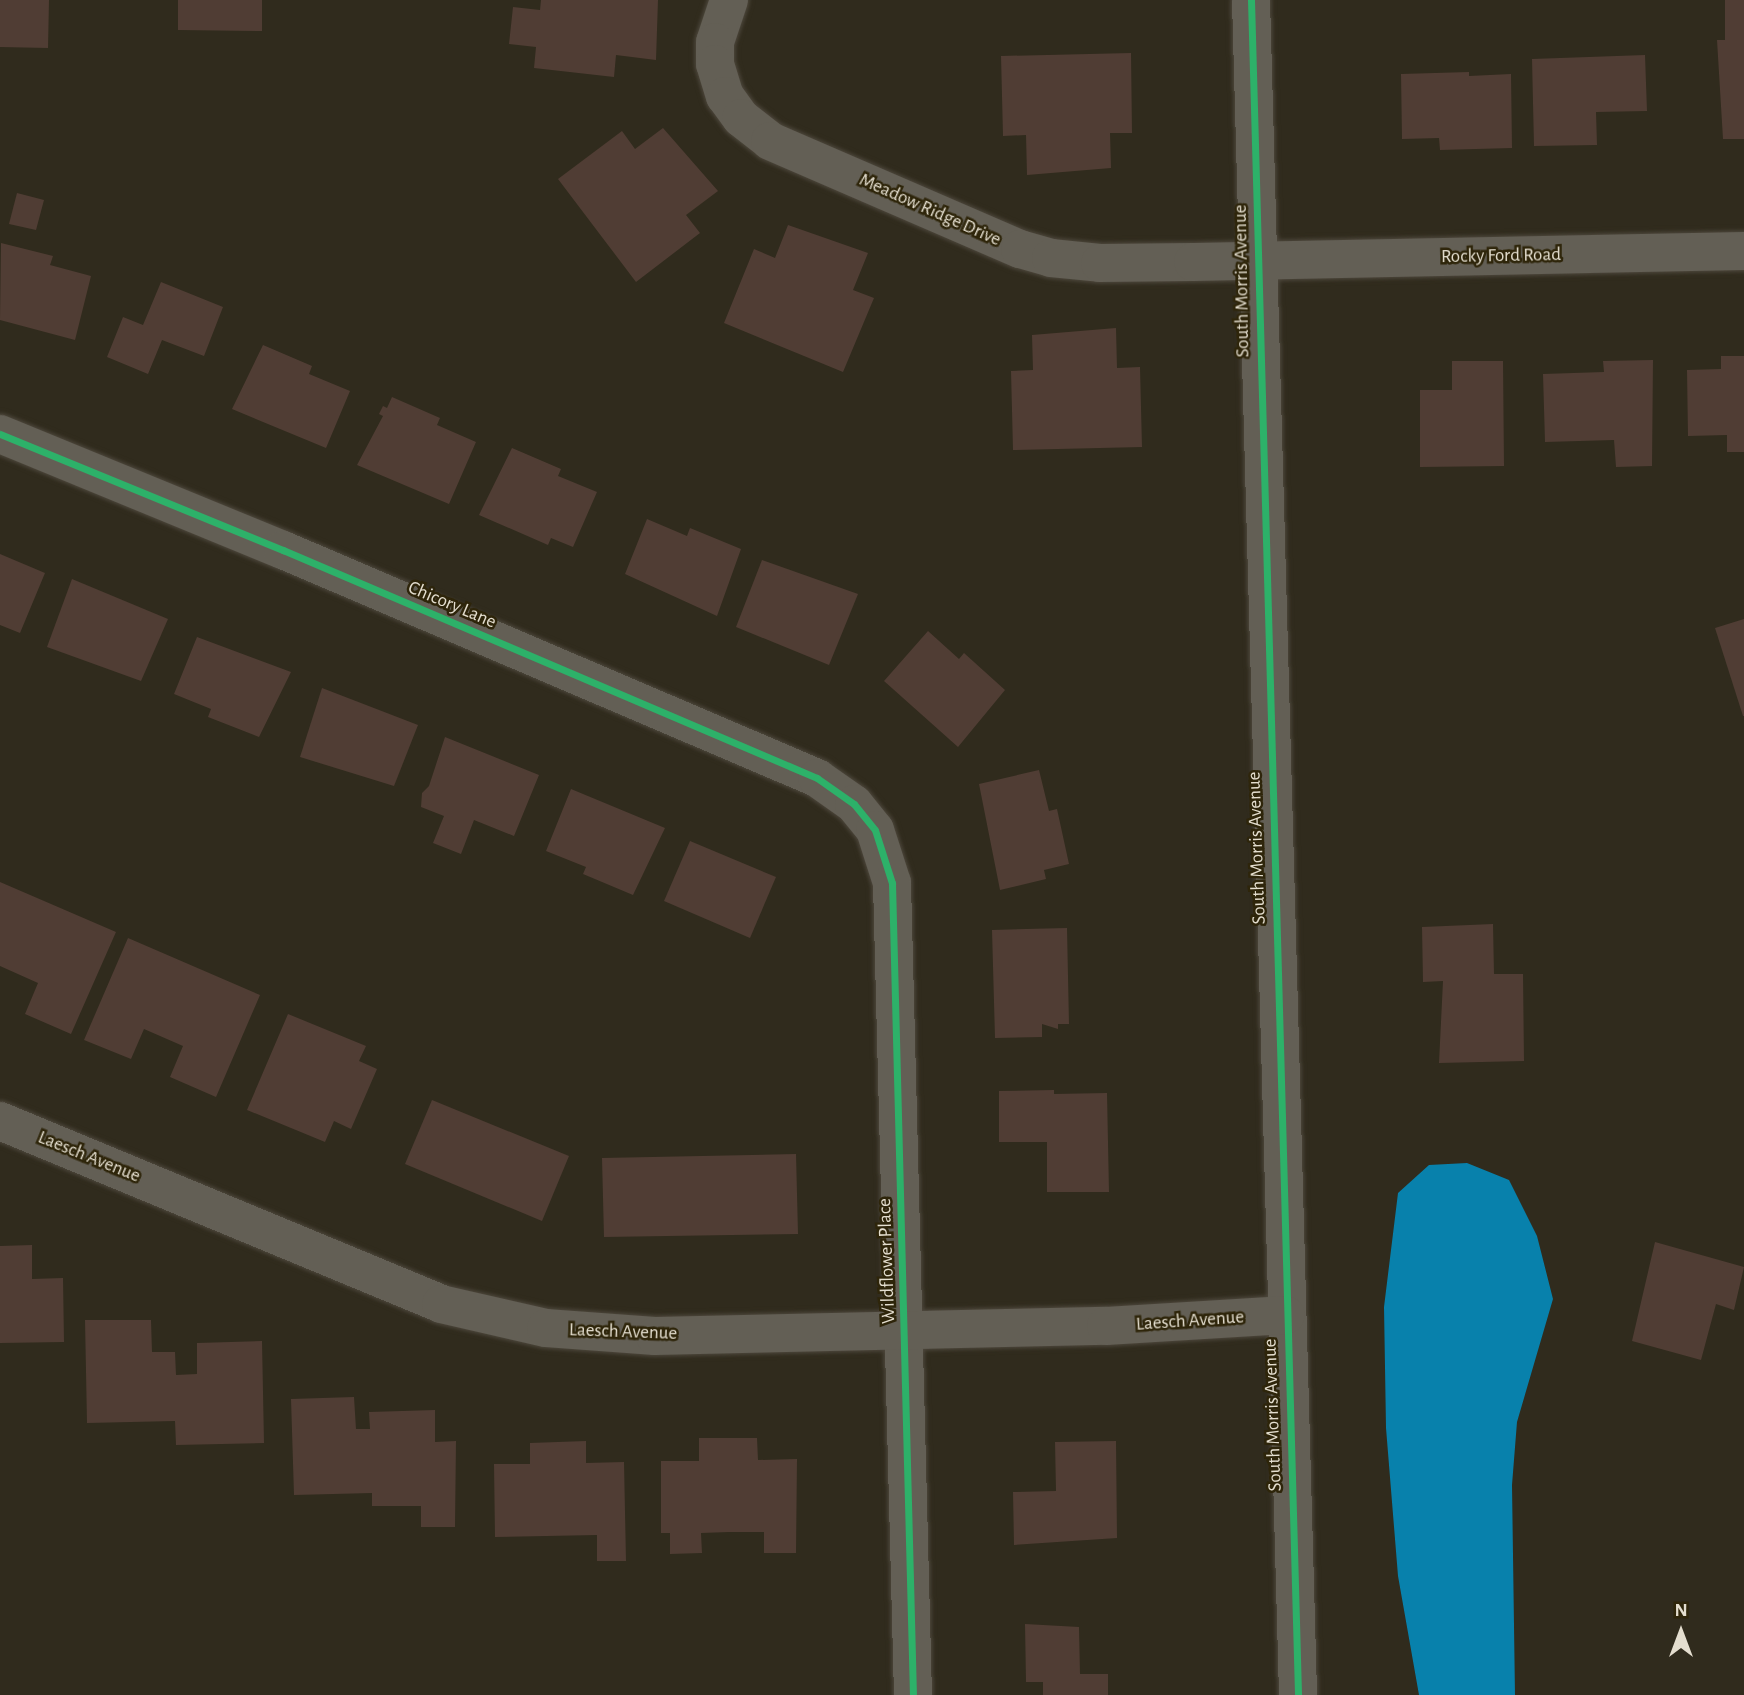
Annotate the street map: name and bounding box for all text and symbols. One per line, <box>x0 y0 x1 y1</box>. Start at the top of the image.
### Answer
street label: Meadow Ridge Drive <box>856 169 1004 251</box>
street label: South Morris Avenue <box>1229 204 1255 358</box>
street label: Rocky Ford Road <box>1441 244 1561 268</box>
street label: Chicory Lane <box>405 576 499 634</box>
street label: South Morris Avenue <box>1243 771 1271 925</box>
street label: Laesch Avenue <box>35 1126 143 1188</box>
street label: Wildflower Place <box>873 1198 901 1324</box>
street label: Laesch Avenue <box>1135 1306 1245 1336</box>
street label: Laesch Avenue <box>569 1319 677 1345</box>
street label: South Morris Avenue <box>1259 1338 1287 1492</box>
north arrow <box>1646 1597 1716 1667</box>
text: N <box>1674 1601 1688 1620</box>

